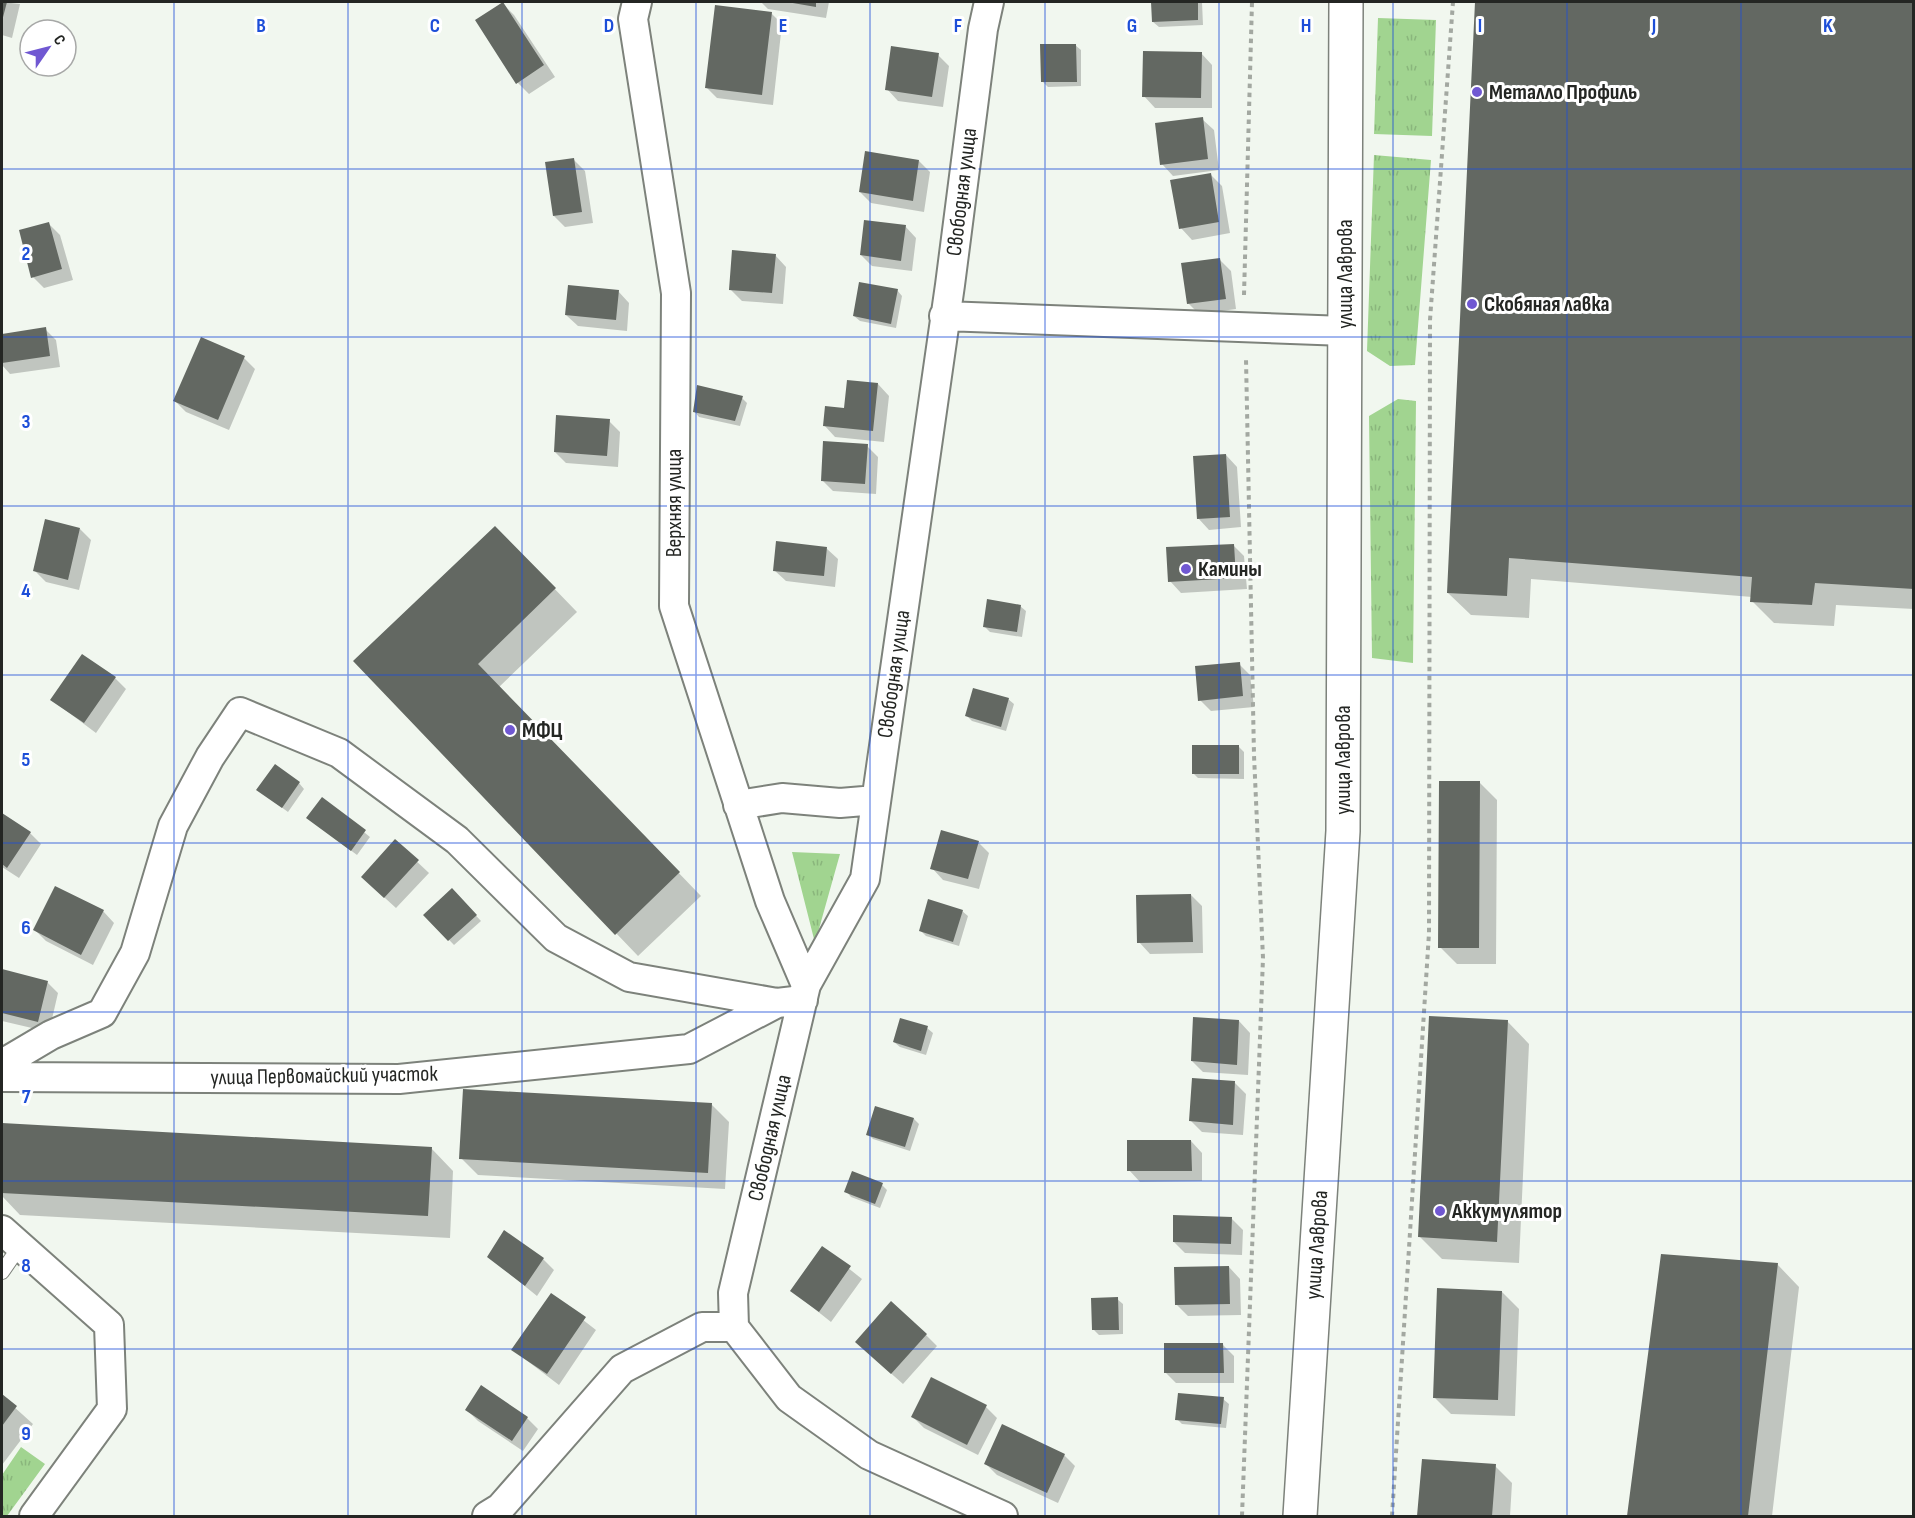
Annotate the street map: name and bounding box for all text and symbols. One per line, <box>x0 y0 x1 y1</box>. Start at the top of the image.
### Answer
text: B <box>256 14 266 38</box>
text: C <box>430 14 440 38</box>
text: D <box>604 14 614 38</box>
text: E <box>779 14 787 38</box>
text: F <box>954 14 962 38</box>
text: G <box>1127 14 1137 38</box>
text: H <box>1301 14 1311 38</box>
text: I <box>1478 14 1482 38</box>
text: J <box>1651 14 1656 38</box>
text: K <box>1823 14 1833 38</box>
north arrow <box>18 18 78 78</box>
text: С <box>49 31 69 49</box>
place label: Металло Профиль <box>1489 79 1637 106</box>
marker: Металло Профиль <box>1470 85 1484 99</box>
street label: Свободная улица <box>941 126 983 258</box>
street label: улица Лаврова <box>1332 219 1359 329</box>
text: 2 <box>22 242 30 266</box>
place label: Скобяная лавка <box>1484 291 1610 318</box>
marker: Скобяная лавка <box>1465 297 1479 311</box>
text: 3 <box>22 410 31 434</box>
street label: Верхняя улица <box>661 449 688 557</box>
place label: Камины <box>1198 556 1262 583</box>
marker: Камины <box>1179 562 1193 576</box>
text: 4 <box>21 579 31 603</box>
street label: Свободная улица <box>872 608 916 740</box>
street label: улица Лаврова <box>1330 705 1357 815</box>
place label: МФЦ <box>522 717 563 744</box>
marker: МФЦ <box>503 723 517 737</box>
text: 5 <box>22 748 31 772</box>
text: 6 <box>21 916 31 940</box>
street label: улица Первомайский участок <box>210 1061 439 1091</box>
street label: Свободная улица <box>742 1072 798 1204</box>
text: 7 <box>22 1085 31 1109</box>
street label: улица Лаврова <box>1300 1189 1334 1301</box>
place label: Аккумулятор <box>1451 1198 1562 1225</box>
marker: Аккумулятор <box>1433 1204 1447 1218</box>
text: 8 <box>21 1254 31 1278</box>
text: 9 <box>21 1422 31 1446</box>

